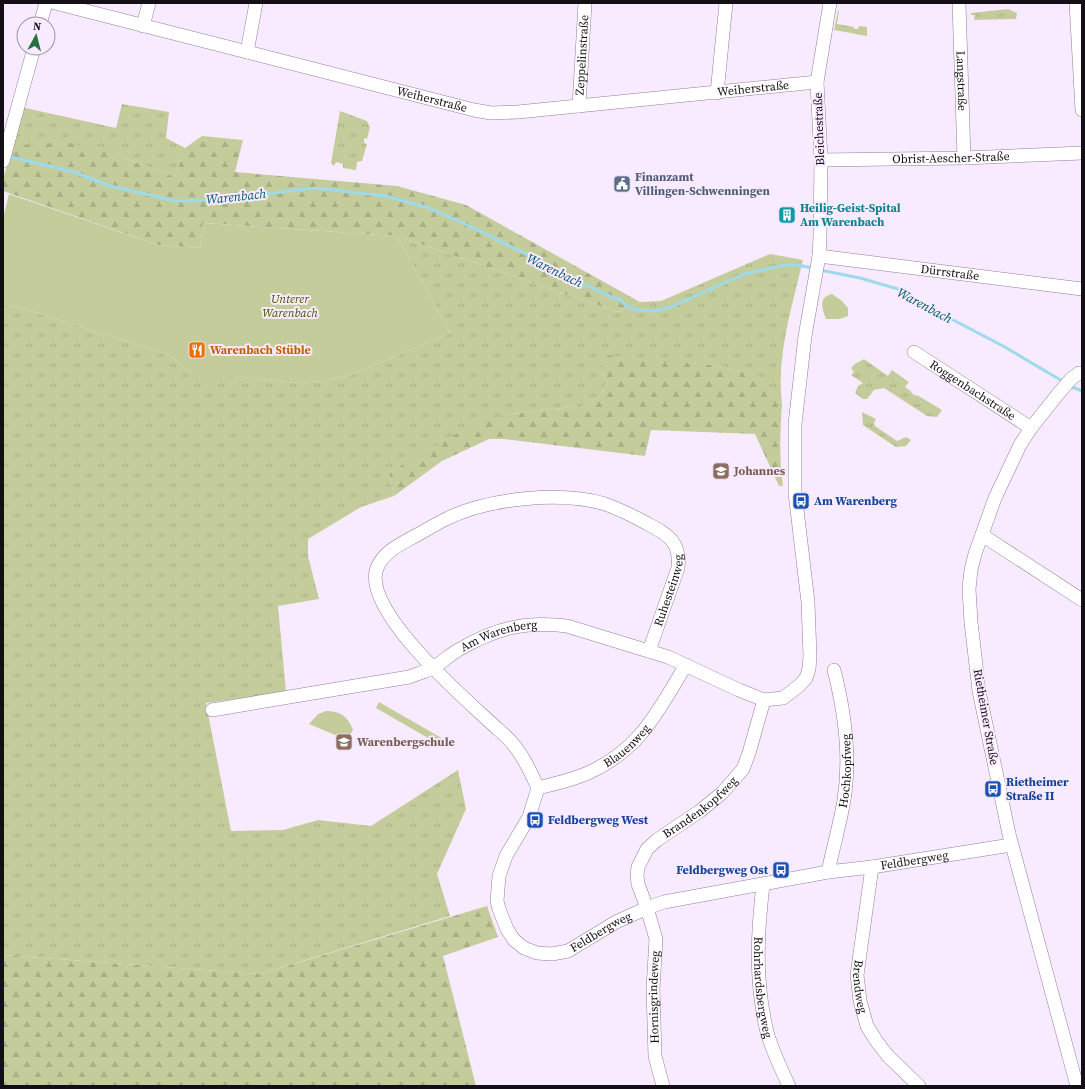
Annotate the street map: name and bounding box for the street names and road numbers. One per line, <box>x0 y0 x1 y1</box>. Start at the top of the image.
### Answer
street label: Zeppelinstraße <box>572 14 592 96</box>
street label: Langstraße <box>953 51 970 111</box>
street label: Weiherstraße <box>716 77 790 100</box>
street label: Weiherstraße <box>395 83 469 116</box>
street label: Bleichestraße <box>810 92 828 166</box>
street label: Obrist-Aescher-Straße <box>892 148 1010 167</box>
street label: Dürrstraße <box>920 261 980 284</box>
street label: Roggenbachstraße <box>927 356 1019 424</box>
street label: Ruhesteinweg <box>650 554 686 629</box>
street label: Am Warenberg <box>457 617 538 655</box>
street label: Rietheimer Straße <box>970 668 1002 766</box>
street label: Blauenweg <box>600 721 654 771</box>
street label: Hochkopfweg <box>835 733 855 809</box>
street label: Brandenkopfweg <box>660 773 741 842</box>
street label: Feldbergweg <box>879 847 949 874</box>
street label: Feldbergweg <box>567 908 634 956</box>
street label: Rohrhardsbergweg <box>750 936 776 1040</box>
street label: Hornisgrindeweg <box>645 950 663 1044</box>
street label: Brendweg <box>849 959 871 1015</box>

